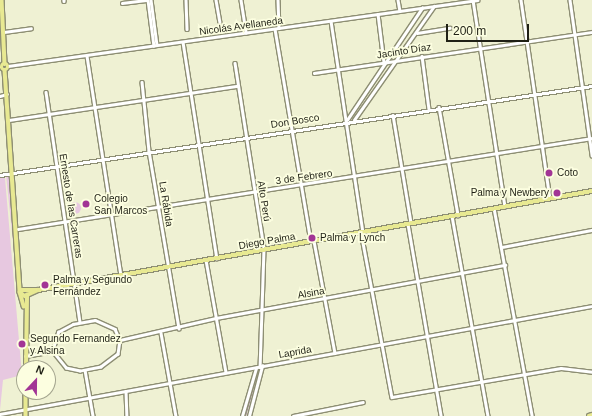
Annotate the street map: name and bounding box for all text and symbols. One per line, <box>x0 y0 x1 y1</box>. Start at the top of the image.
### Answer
street label: Nicolás Avellaneda <box>198 14 284 38</box>
scale bar <box>448 16 531 42</box>
text: 200 m <box>453 24 486 38</box>
street label: Jacinto Díaz <box>376 41 432 61</box>
street label: Don Bosco <box>270 111 320 131</box>
street label: Ernesto de las Carreras <box>57 153 85 259</box>
street label: 3 de Febrero <box>275 167 333 187</box>
place label: Coto <box>557 167 578 179</box>
marker: Coto <box>544 168 554 178</box>
street label: Alto Perú <box>255 180 273 222</box>
street label: La Rábida <box>157 181 175 227</box>
place label: Palma y Newbery <box>471 187 549 199</box>
marker: Palma y Newbery <box>552 188 562 198</box>
place label: Colegio San Marcos <box>94 192 147 216</box>
marker: Colegio San Marcos <box>81 199 91 209</box>
street label: Diego Palma <box>238 230 296 252</box>
place label: Palma y Lynch <box>320 232 385 244</box>
marker: Palma y Lynch <box>307 233 317 243</box>
place label: Palma y Segundo Fernández <box>53 273 132 296</box>
marker: Palma y Segundo Fernández <box>40 280 50 290</box>
street label: Alsina <box>297 285 325 301</box>
place label: Segundo Fernandez y Alsina <box>30 332 121 356</box>
marker: Segundo Fernandez y Alsina <box>17 339 27 349</box>
street label: Laprida <box>278 343 312 361</box>
north arrow <box>16 360 56 400</box>
text: N <box>34 363 46 377</box>

